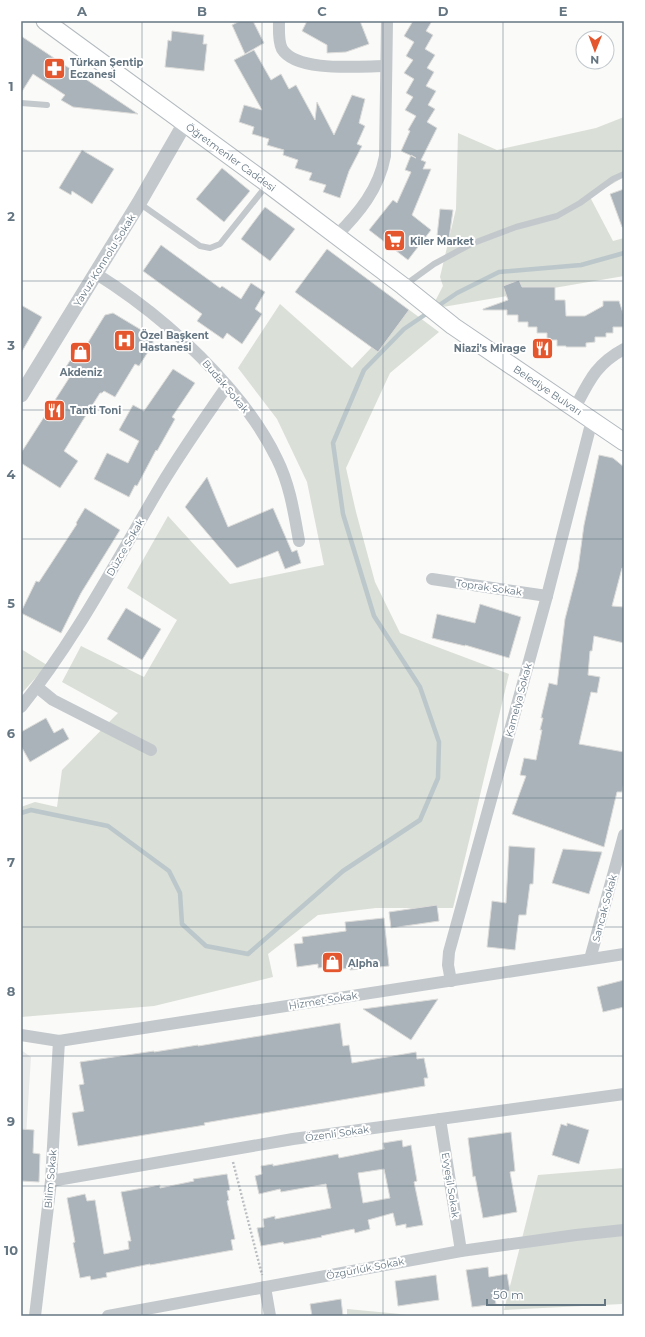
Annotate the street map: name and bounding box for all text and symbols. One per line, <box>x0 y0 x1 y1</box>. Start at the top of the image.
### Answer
text: A <box>76 3 88 19</box>
text: B <box>197 3 207 19</box>
text: C <box>317 3 327 19</box>
text: D <box>438 3 449 19</box>
text: E <box>559 3 568 19</box>
north arrow <box>575 30 615 70</box>
text: N <box>590 53 599 67</box>
pharmacy icon: Türkan Şentip Eczanesi <box>41 55 67 81</box>
place label: Türkan Şentip Eczanesi <box>70 56 144 81</box>
text: 1 <box>8 78 14 94</box>
street label: Öğretmenler Caddesi <box>183 120 278 194</box>
text: 2 <box>7 208 15 224</box>
street label: Yavuz Konnolu Sokak <box>71 212 138 309</box>
supermarket icon: Kiler Market <box>382 228 408 254</box>
place label: Kiler Market <box>410 235 474 248</box>
hospital icon: Özel Başkent Hastanesi <box>112 328 138 354</box>
place label: Özel Başkent Hastanesi <box>140 329 210 354</box>
restaurant icon: Niazi's Mirage <box>529 335 555 361</box>
text: 3 <box>6 337 15 353</box>
shop icon: Akdeniz <box>68 339 94 365</box>
place label: Niazi's Mirage <box>454 342 526 355</box>
street label: Budak Sokak <box>200 357 252 416</box>
street label: Belediye Bulvarı <box>511 363 585 418</box>
place label: Akdeniz <box>59 366 103 379</box>
restaurant icon: Tanti Toni <box>41 397 67 423</box>
place label: Tanti Toni <box>70 404 121 417</box>
text: 4 <box>7 466 16 482</box>
street label: Düzce Sokak <box>104 516 147 578</box>
street label: Toprak Sokak <box>455 576 523 599</box>
text: 5 <box>7 595 15 611</box>
street label: Kamelya Sokak <box>502 662 535 739</box>
text: 6 <box>7 725 16 741</box>
text: 7 <box>7 854 15 870</box>
street label: Sancak Sokak <box>589 873 620 943</box>
shop icon: Alpha <box>320 950 346 976</box>
place label: Alpha <box>347 957 379 970</box>
text: 8 <box>7 983 16 999</box>
street label: Hizmet Sokak <box>288 989 358 1012</box>
text: 9 <box>7 1113 15 1129</box>
street label: Özenli Sokak <box>304 1123 370 1144</box>
street label: Bilim Sokak <box>41 1149 60 1209</box>
street label: Evyeşil Sokak <box>439 1151 462 1219</box>
text: 10 <box>4 1242 18 1258</box>
street label: Özgürlük Sokak <box>325 1255 405 1282</box>
scale bar <box>487 1281 605 1307</box>
text: 50 m <box>493 1287 524 1302</box>

